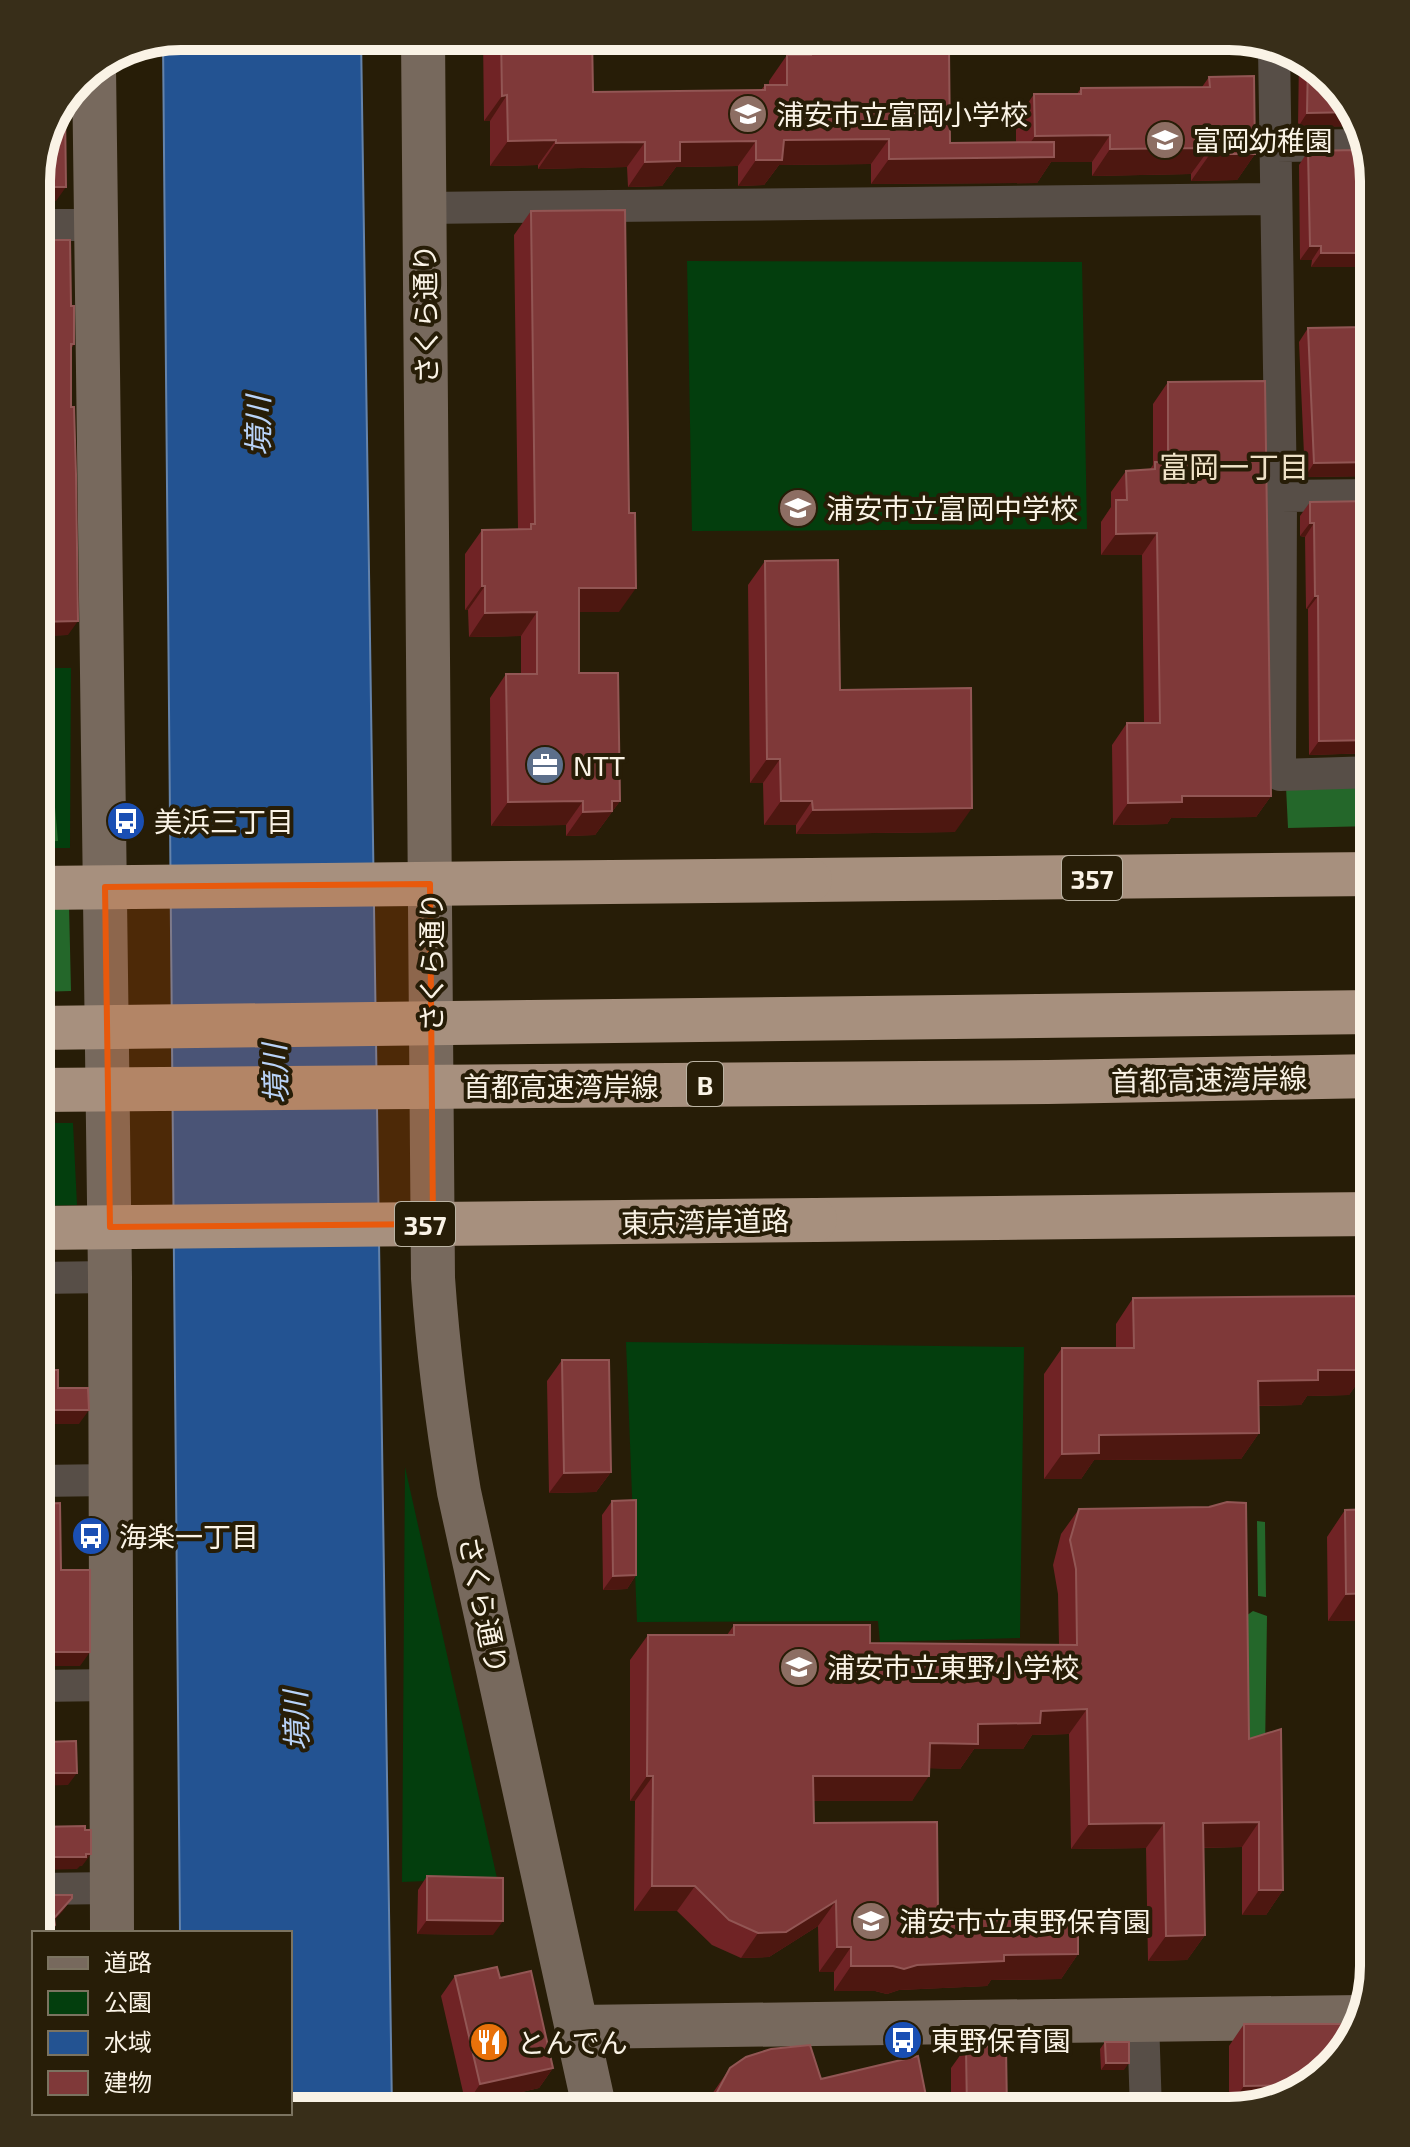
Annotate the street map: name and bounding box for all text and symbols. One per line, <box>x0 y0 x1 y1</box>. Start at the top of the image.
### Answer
school or university icon: 浦安市立富岡小学校 <box>727 93 769 135</box>
place label: 浦安市立富岡小学校 <box>776 97 1028 131</box>
school or university icon: 富岡幼稚園 <box>1144 119 1186 161</box>
place label: 富岡幼稚園 <box>1193 123 1333 157</box>
street label: さくら通り <box>407 244 443 384</box>
water label: 境川 <box>239 393 275 456</box>
district label: 富岡一丁目 <box>1159 448 1309 484</box>
school or university icon: 浦安市立富岡中学校 <box>777 487 819 529</box>
place label: 浦安市立富岡中学校 <box>826 491 1078 525</box>
office icon: NTT <box>524 744 566 786</box>
place label: NTT <box>573 748 625 782</box>
bus stop icon: 美浜三丁目 <box>105 800 147 842</box>
place label: 美浜三丁目 <box>154 804 294 838</box>
road number: 357 <box>1062 856 1122 900</box>
street label: さくら通り <box>414 892 448 1032</box>
water label: 境川 <box>255 1040 293 1105</box>
street label: 首都高速湾岸線 <box>1111 1060 1307 1098</box>
road number: B <box>687 1062 723 1106</box>
street label: 首都高速湾岸線 <box>463 1069 659 1103</box>
road number: 357 <box>395 1202 455 1246</box>
street label: 東京湾岸道路 <box>621 1203 789 1239</box>
bus stop icon: 海楽一丁目 <box>70 1515 112 1557</box>
place label: 海楽一丁目 <box>119 1519 259 1553</box>
street label: さくら通り <box>453 1533 515 1677</box>
school or university icon: 浦安市立東野小学校 <box>778 1646 820 1688</box>
place label: 浦安市立東野小学校 <box>827 1650 1079 1684</box>
water label: 境川 <box>276 1687 314 1752</box>
school or university icon: 浦安市立東野保育園 <box>850 1900 892 1942</box>
place label: 浦安市立東野保育園 <box>899 1904 1151 1938</box>
legend <box>32 1931 292 2115</box>
text: 道路 <box>104 1947 152 1976</box>
text: 公園 <box>104 1987 152 2016</box>
bus stop icon: 東野保育園 <box>882 2019 924 2061</box>
restaurant icon: とんでん <box>468 2021 510 2063</box>
place label: 東野保育園 <box>931 2023 1071 2057</box>
place label: とんでん <box>517 2025 628 2059</box>
text: 水域 <box>104 2027 152 2056</box>
text: 建物 <box>104 2067 152 2096</box>

